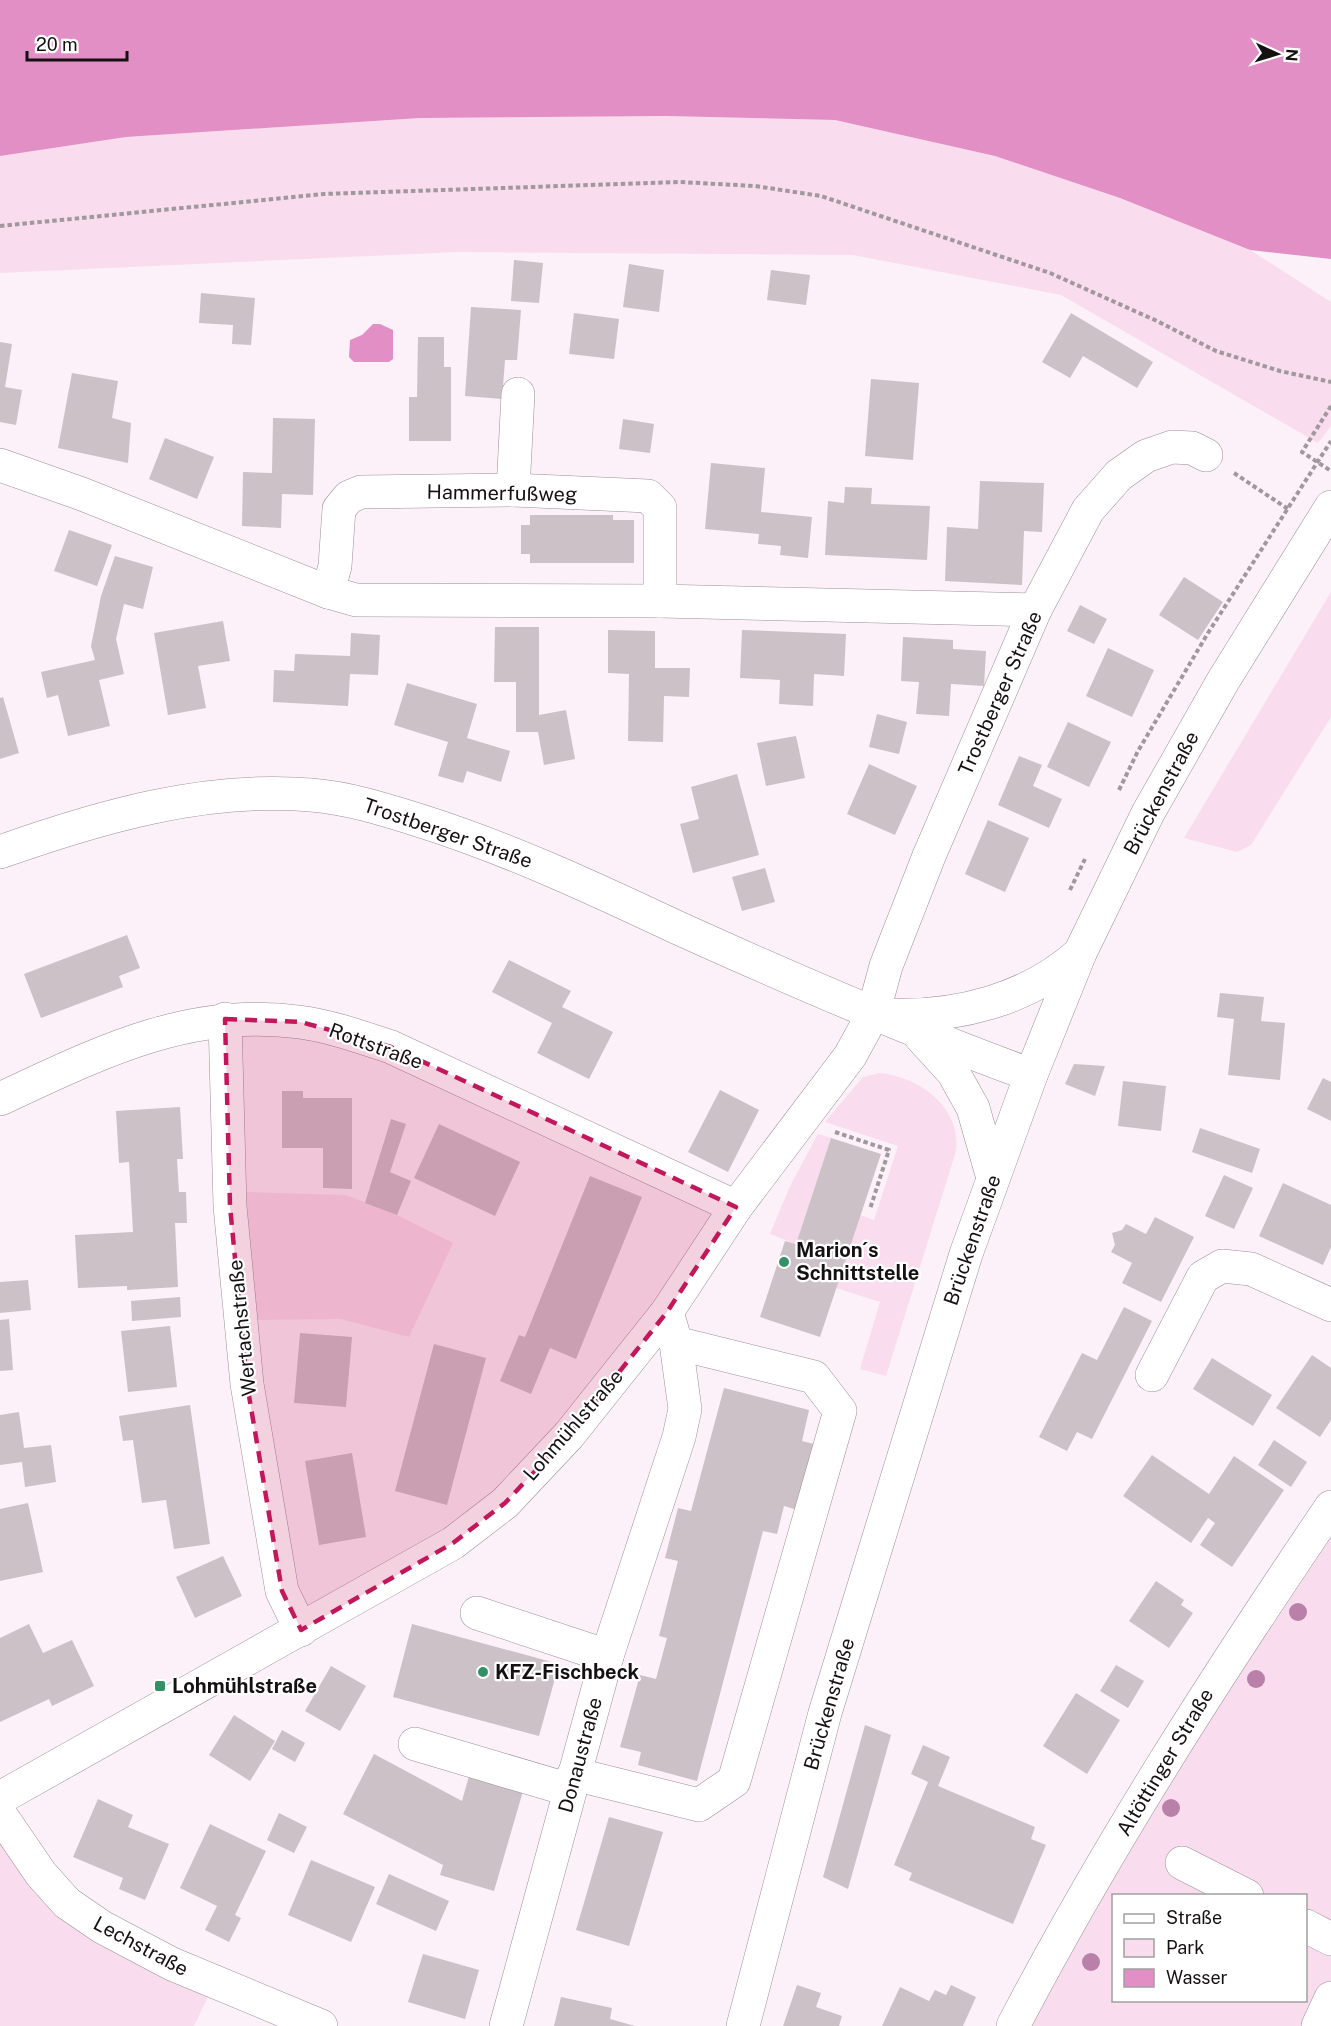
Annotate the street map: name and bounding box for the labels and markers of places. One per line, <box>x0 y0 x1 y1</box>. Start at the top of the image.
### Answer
place label: Marion´s Schnittstelle <box>796 1238 919 1285</box>
marker: Marion´s Schnittstelle <box>777 1255 791 1269</box>
place label: KFZ-Fischbeck <box>495 1660 640 1684</box>
marker: KFZ-Fischbeck <box>476 1665 490 1679</box>
place label: Lohmühlstraße <box>172 1674 317 1698</box>
marker: Lohmühlstraße <box>153 1679 167 1693</box>

